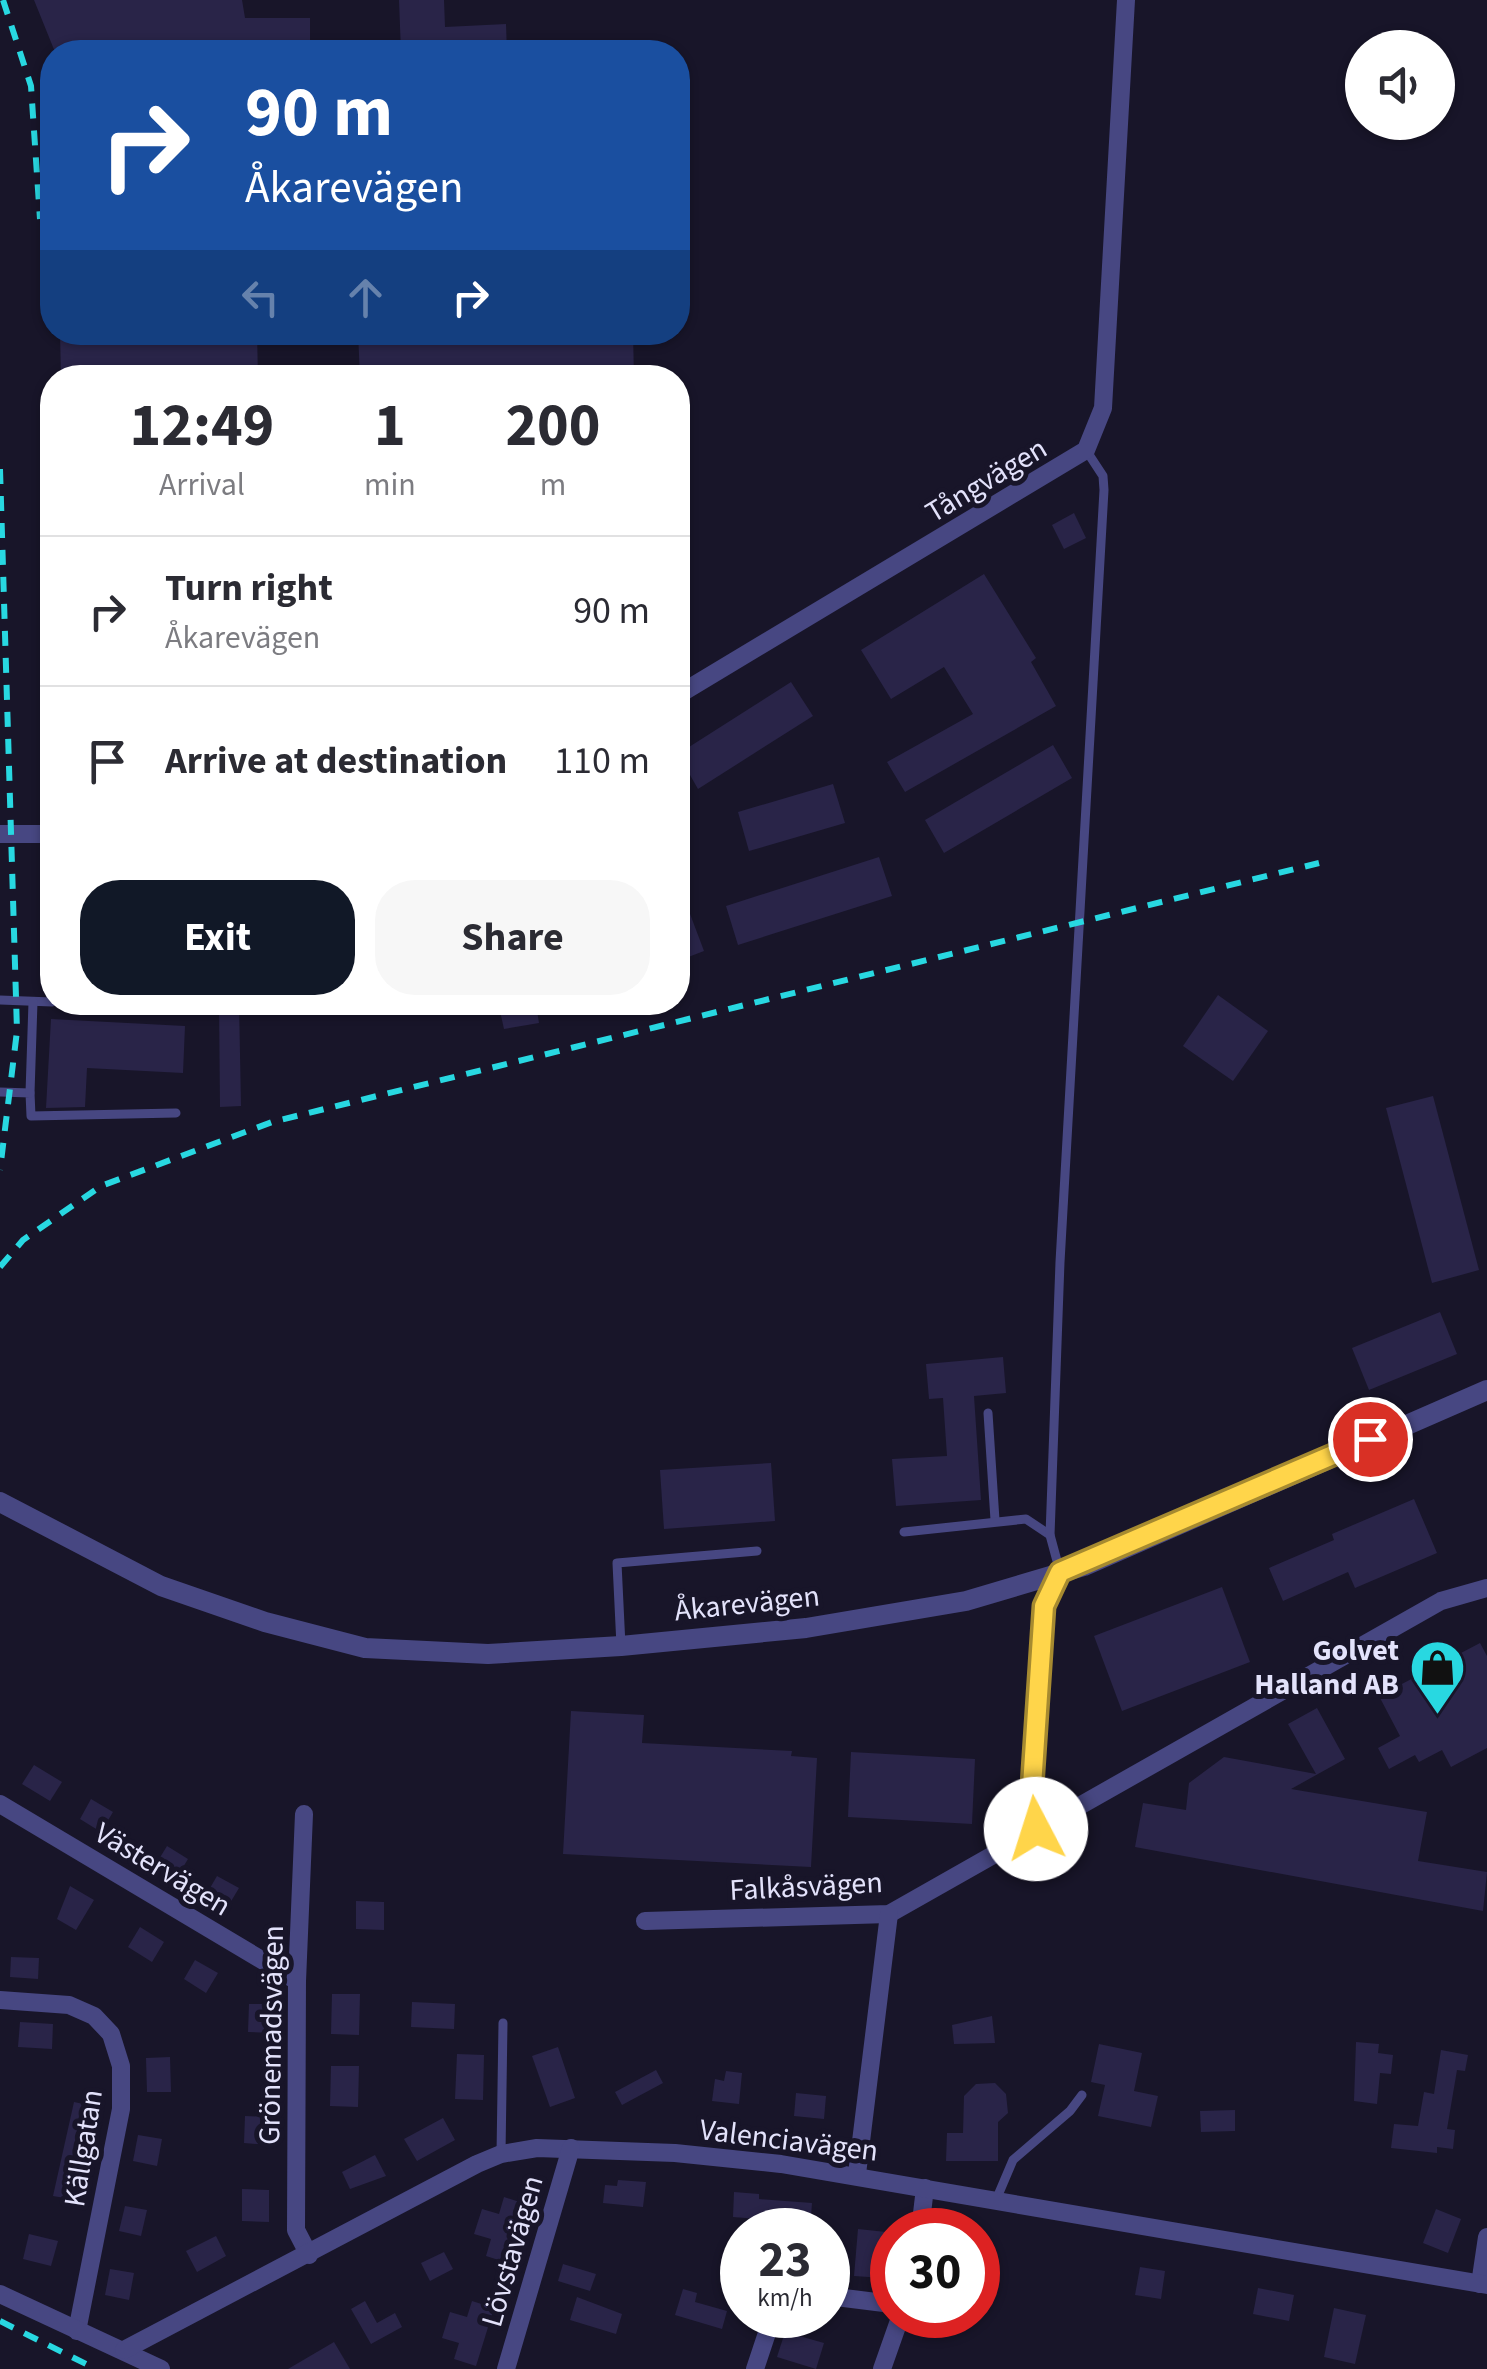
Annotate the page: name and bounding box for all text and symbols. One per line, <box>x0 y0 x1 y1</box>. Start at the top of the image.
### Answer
map controls <box>1345 30 1455 140</box>
button: sound <box>1345 30 1455 140</box>
text: 90 m <box>245 63 393 163</box>
icon: right <box>80 80 210 210</box>
text: Åkarevägen <box>245 156 464 220</box>
icon: left <box>233 270 288 325</box>
icon: ahead <box>338 270 393 325</box>
icon: right <box>443 270 498 325</box>
text: 12:49 <box>130 384 274 469</box>
text: 1 <box>374 384 406 469</box>
text: 200 <box>505 384 600 469</box>
street label: Tångvägen <box>917 427 1055 534</box>
text: Arrival <box>159 462 245 508</box>
text: min <box>364 462 416 508</box>
text: m <box>540 462 566 508</box>
text: Turn right <box>165 561 333 615</box>
icon: right <box>80 584 135 639</box>
text: 90 m <box>573 584 650 638</box>
text: Åkarevägen <box>165 615 320 661</box>
icon: arrive <box>80 734 135 789</box>
text: Arrive at destination <box>165 734 507 788</box>
text: 110 m <box>554 734 650 788</box>
button: Exit <box>80 880 355 995</box>
button: Share <box>375 880 650 995</box>
pin <box>1328 1397 1413 1482</box>
icon: arrive <box>1343 1412 1398 1467</box>
street label: Åkarevägen <box>672 1575 822 1632</box>
place label: Golvet Halland AB <box>1254 1629 1400 1706</box>
shop icon: Golvet Halland AB <box>1408 1637 1468 1716</box>
position arrow <box>984 1777 1088 1881</box>
street label: Västervägen <box>86 1812 239 1927</box>
street label: Falkåsvägen <box>728 1861 884 1912</box>
street label: Grönemadsvägen <box>248 1925 295 2145</box>
street label: Källgatan <box>53 2086 114 2210</box>
street label: Valenciavägen <box>697 2108 881 2173</box>
street label: Lövstavägen <box>470 2170 555 2332</box>
speed limit sign: 30 <box>870 2208 1000 2338</box>
text: 23 <box>759 2225 811 2296</box>
text: km/h <box>757 2280 813 2316</box>

